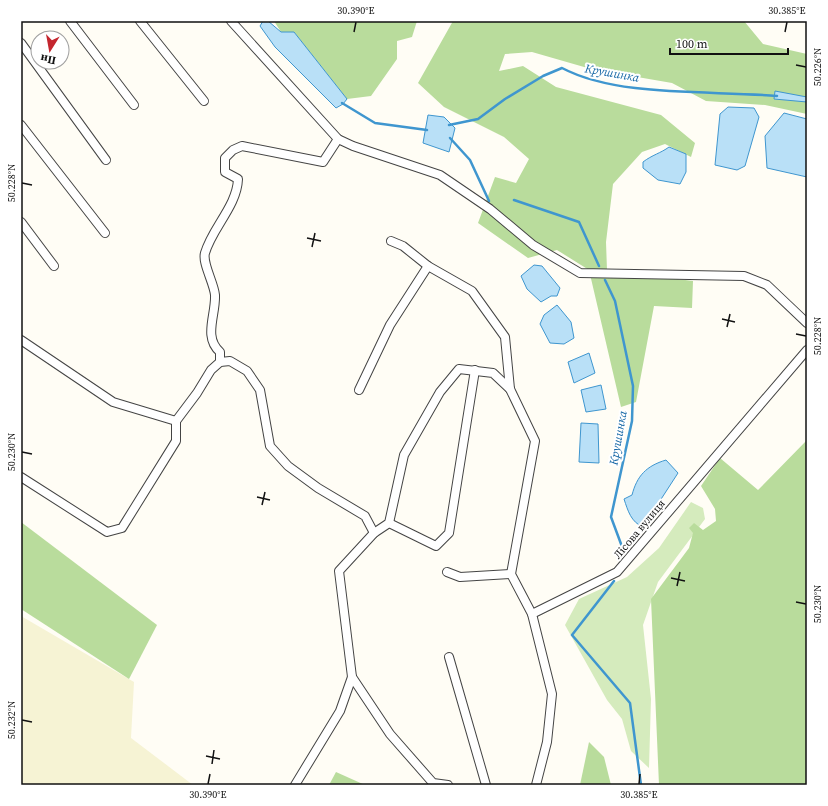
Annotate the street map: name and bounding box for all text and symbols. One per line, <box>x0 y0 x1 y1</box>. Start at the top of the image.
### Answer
text: 30.390°E <box>337 4 375 17</box>
text: 30.385°E <box>768 4 806 17</box>
north arrow <box>30 30 70 70</box>
scale bar <box>670 30 788 56</box>
text: 100 m <box>676 36 708 52</box>
text: 50.226°N <box>811 48 824 86</box>
text: Пн <box>39 50 57 68</box>
water label: Крушинка <box>583 60 641 86</box>
text: 50.228°N <box>5 164 18 202</box>
text: 50.228°N <box>811 317 824 355</box>
water label: Крушинка <box>605 409 631 467</box>
text: 50.230°N <box>5 433 18 471</box>
street label: Лісова вулиця <box>610 496 669 562</box>
text: 50.230°N <box>811 585 824 623</box>
text: 50.232°N <box>5 701 18 739</box>
text: 30.390°E <box>189 788 227 801</box>
text: 30.385°E <box>620 788 658 801</box>

